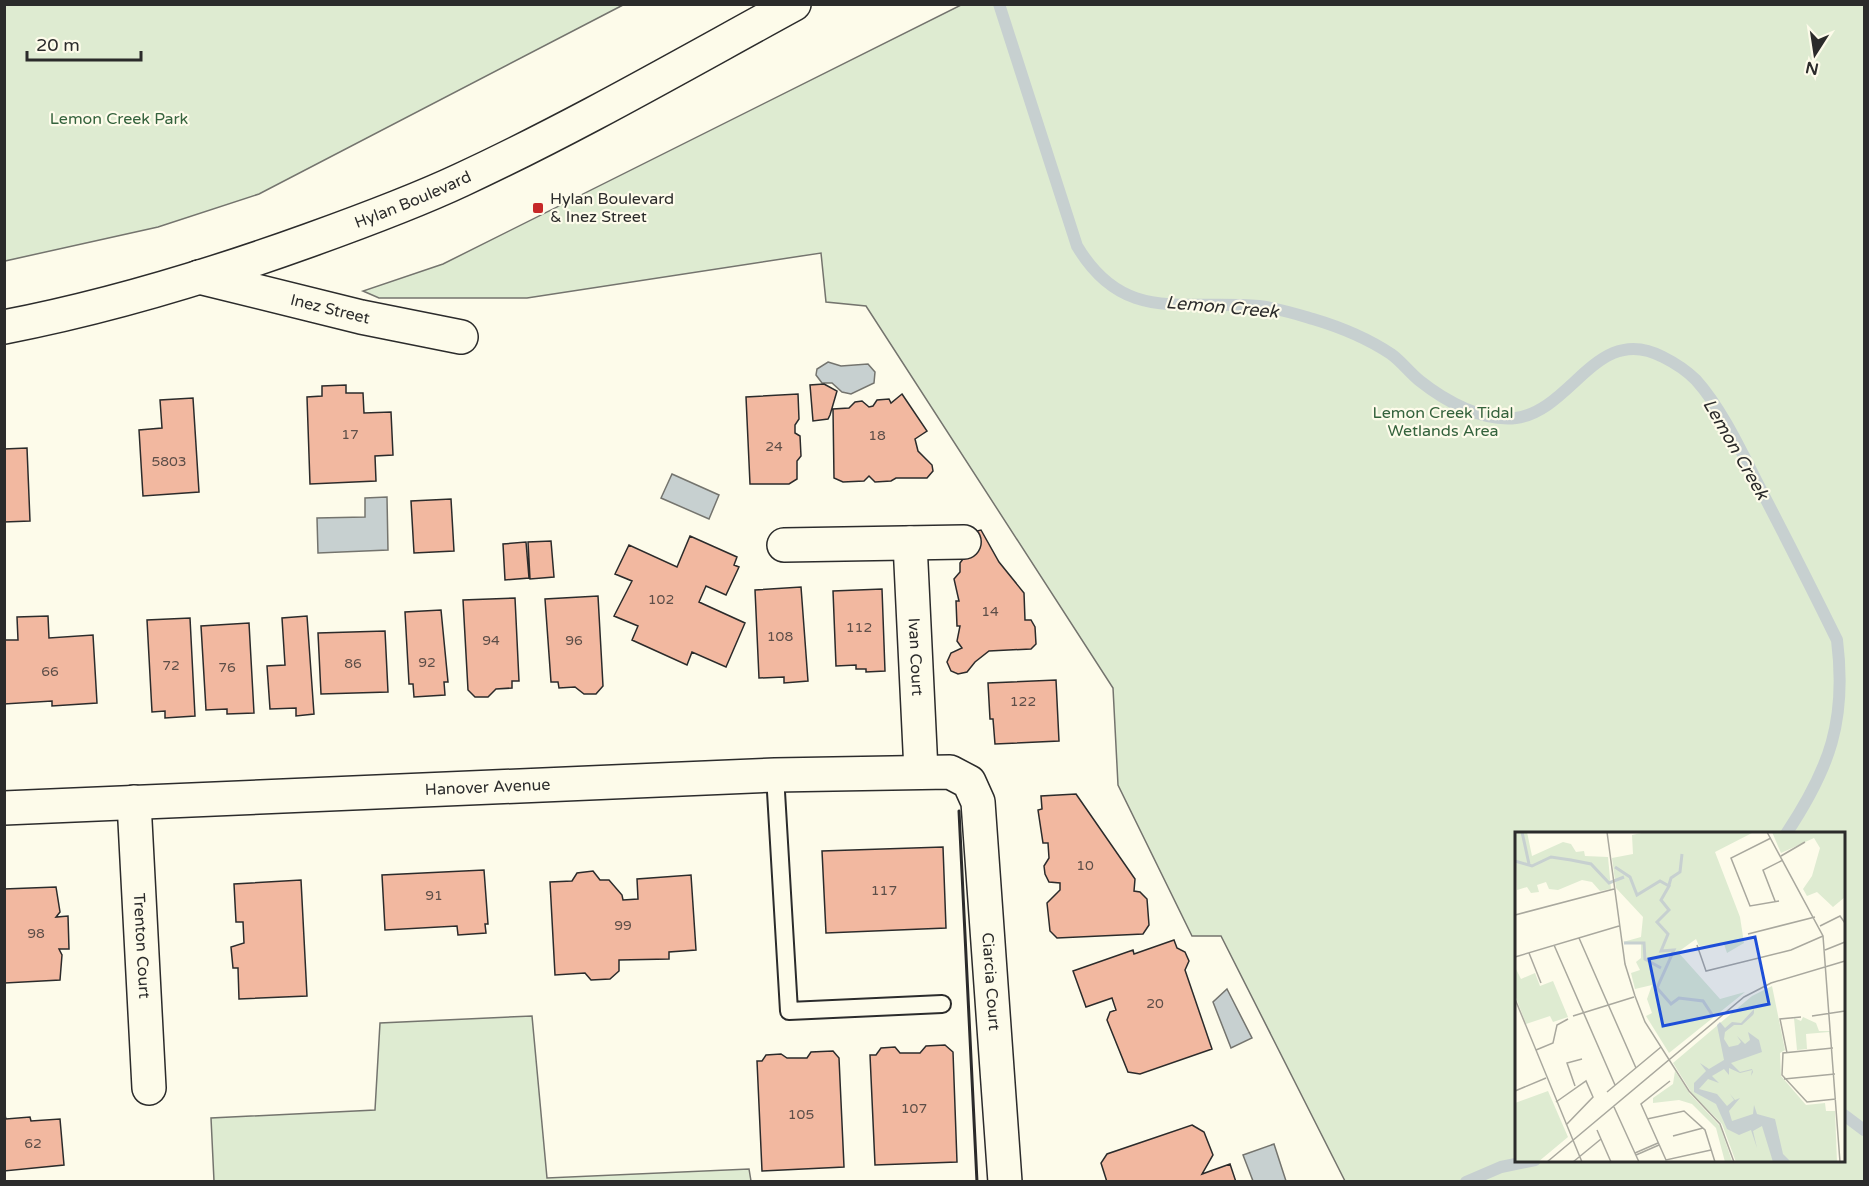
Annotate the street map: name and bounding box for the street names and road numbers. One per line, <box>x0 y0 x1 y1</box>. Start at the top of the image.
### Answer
street label: Hylan Boulevard <box>352 167 474 233</box>
street label: Inez Street <box>288 290 371 329</box>
street label: Ivan Court <box>904 617 927 696</box>
street label: Hanover Avenue <box>424 775 551 800</box>
street label: Trenton Court <box>129 893 154 999</box>
street label: Ciarcia Court <box>977 932 1004 1031</box>

